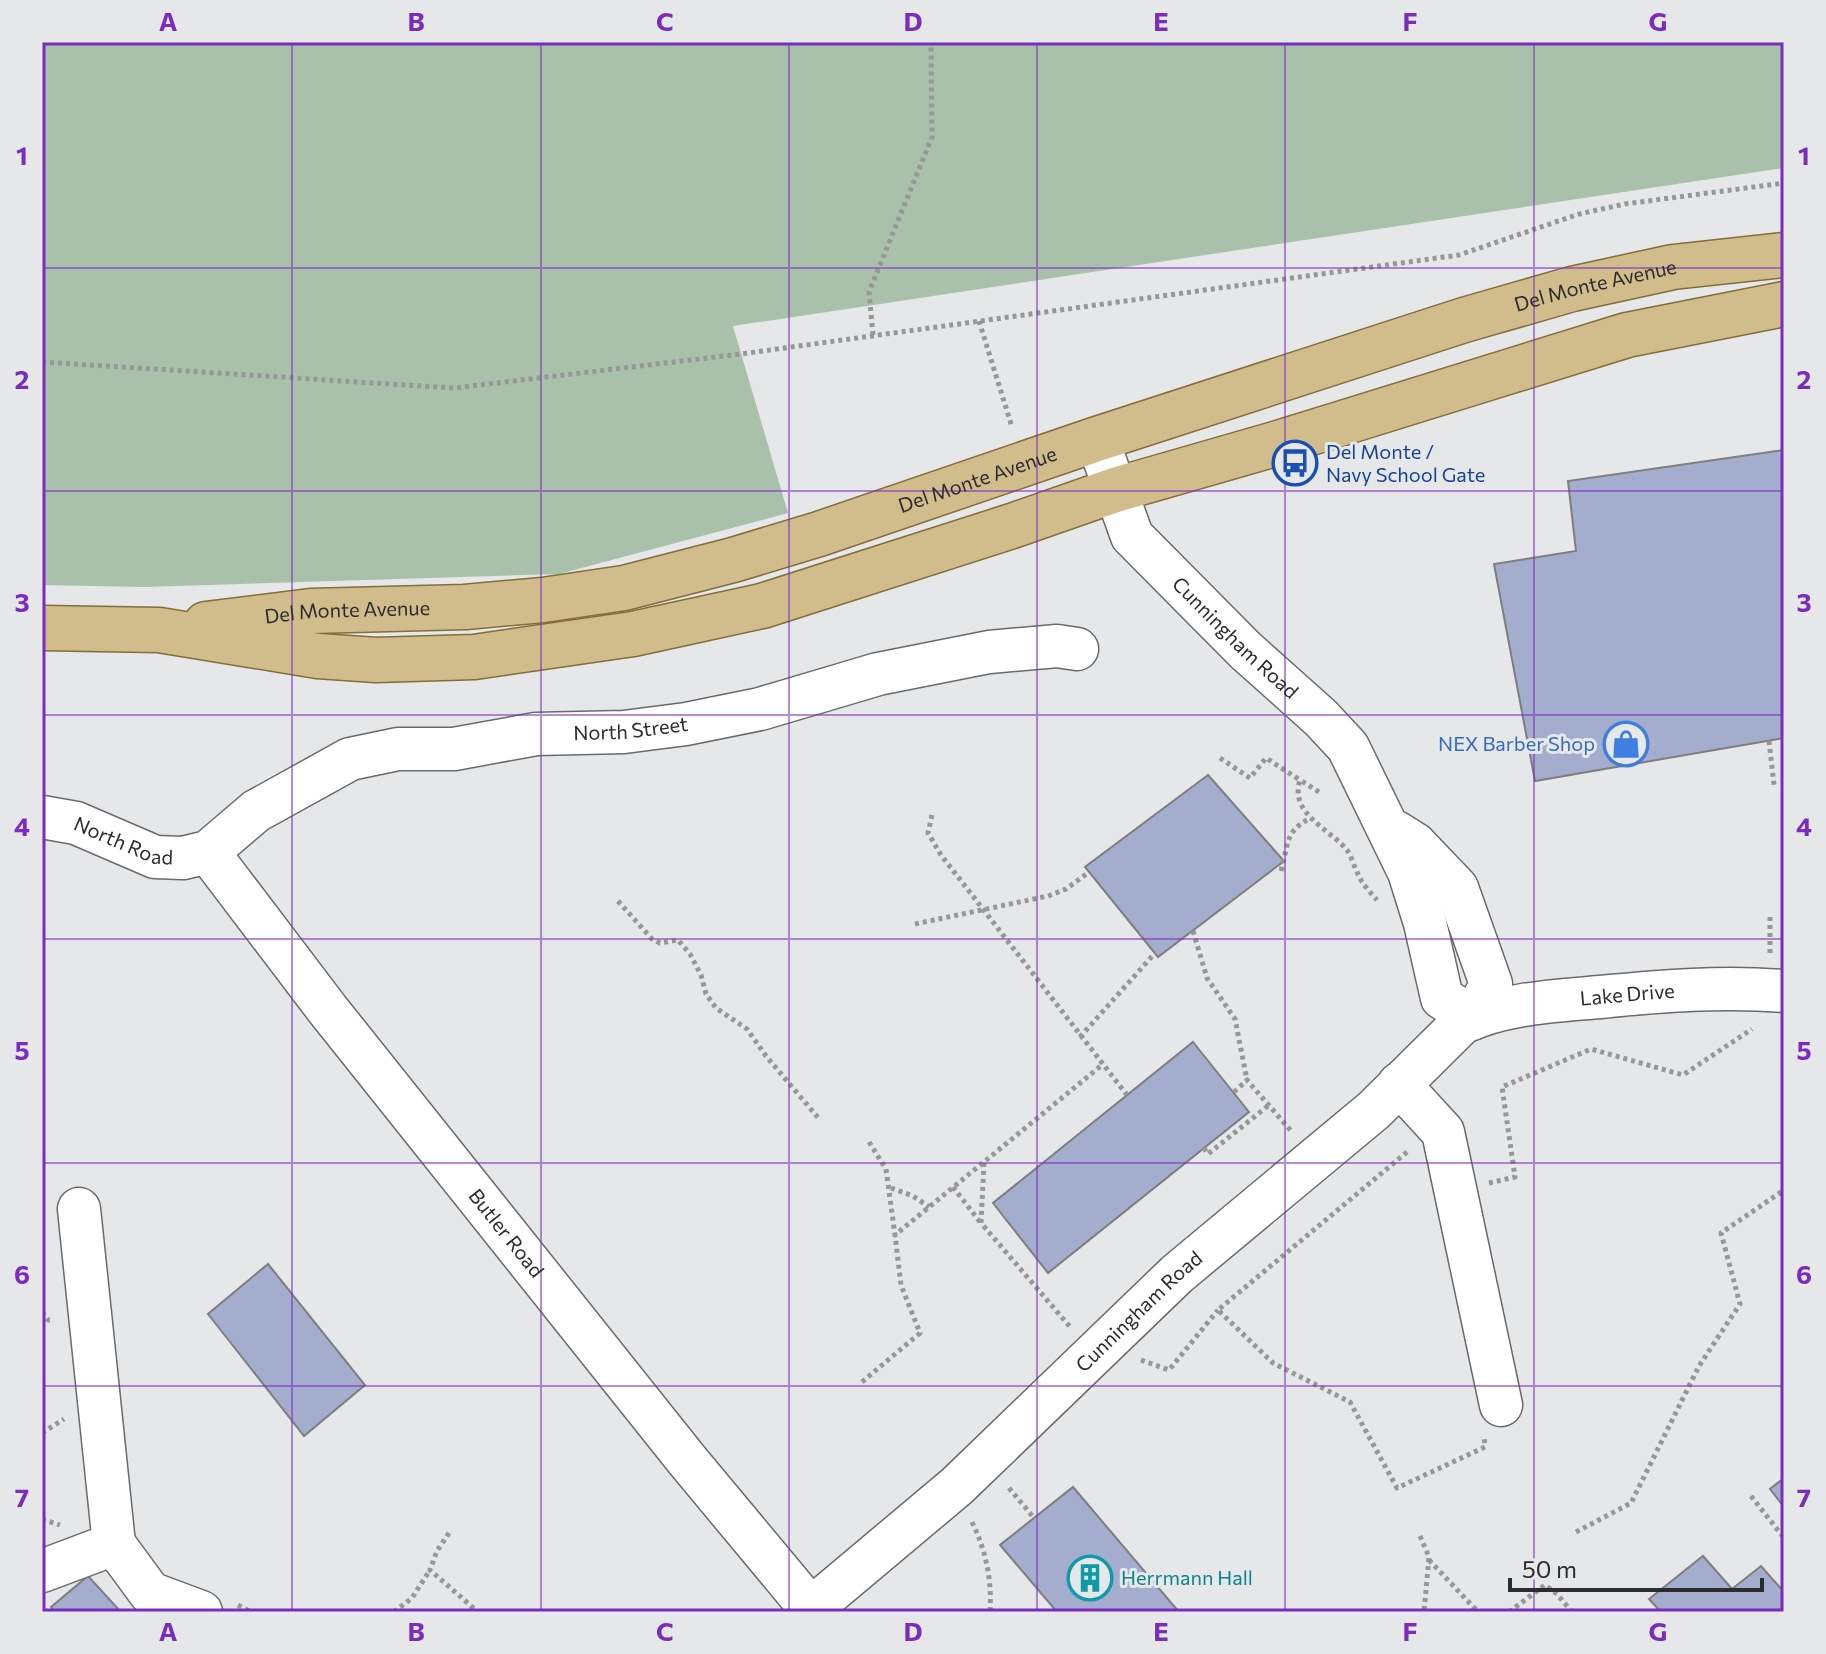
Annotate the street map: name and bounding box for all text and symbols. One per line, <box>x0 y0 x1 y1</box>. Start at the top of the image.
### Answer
text: A <box>159 5 178 36</box>
text: B <box>407 5 425 36</box>
text: C <box>656 5 674 36</box>
text: D <box>903 5 923 36</box>
text: E <box>1153 5 1169 36</box>
text: F <box>1402 5 1418 36</box>
text: G <box>1649 5 1667 36</box>
text: 1 <box>16 139 28 170</box>
text: 1 <box>1798 139 1810 170</box>
street label: Del Monte Avenue <box>1511 254 1678 316</box>
text: 2 <box>15 363 29 394</box>
text: 2 <box>1797 363 1811 394</box>
bus stop icon: Del Monte / Navy School Gate <box>1271 439 1319 487</box>
place label: Del Monte / Navy School Gate <box>1326 439 1485 486</box>
street label: Del Monte Avenue <box>895 441 1060 517</box>
street label: Cunningham Road <box>1168 571 1304 703</box>
text: 3 <box>14 586 30 617</box>
text: 3 <box>1796 586 1812 617</box>
street label: Del Monte Avenue <box>263 595 430 628</box>
street label: North Street <box>573 711 689 744</box>
shop icon: NEX Barber Shop <box>1602 720 1650 768</box>
place label: NEX Barber Shop <box>1438 731 1595 755</box>
text: 4 <box>14 810 30 841</box>
text: 4 <box>1796 810 1812 841</box>
street label: North Road <box>71 811 174 869</box>
street label: Lake Drive <box>1579 978 1675 1010</box>
text: 5 <box>14 1034 30 1065</box>
text: 5 <box>1796 1034 1812 1065</box>
street label: Butler Road <box>464 1184 549 1282</box>
street label: Cunningham Road <box>1070 1245 1206 1376</box>
text: 6 <box>14 1258 30 1289</box>
text: 6 <box>1796 1258 1812 1289</box>
text: 7 <box>15 1481 29 1512</box>
text: 7 <box>1797 1481 1811 1512</box>
scale bar <box>1510 1542 1762 1592</box>
building icon: Herrmann Hall <box>1066 1554 1114 1602</box>
text: 50 m <box>1522 1554 1577 1583</box>
place label: Herrmann Hall <box>1121 1565 1253 1589</box>
text: A <box>159 1615 178 1646</box>
text: B <box>407 1615 425 1646</box>
text: C <box>656 1615 674 1646</box>
text: D <box>903 1615 923 1646</box>
text: E <box>1153 1615 1169 1646</box>
text: F <box>1402 1615 1418 1646</box>
text: G <box>1649 1615 1667 1646</box>

